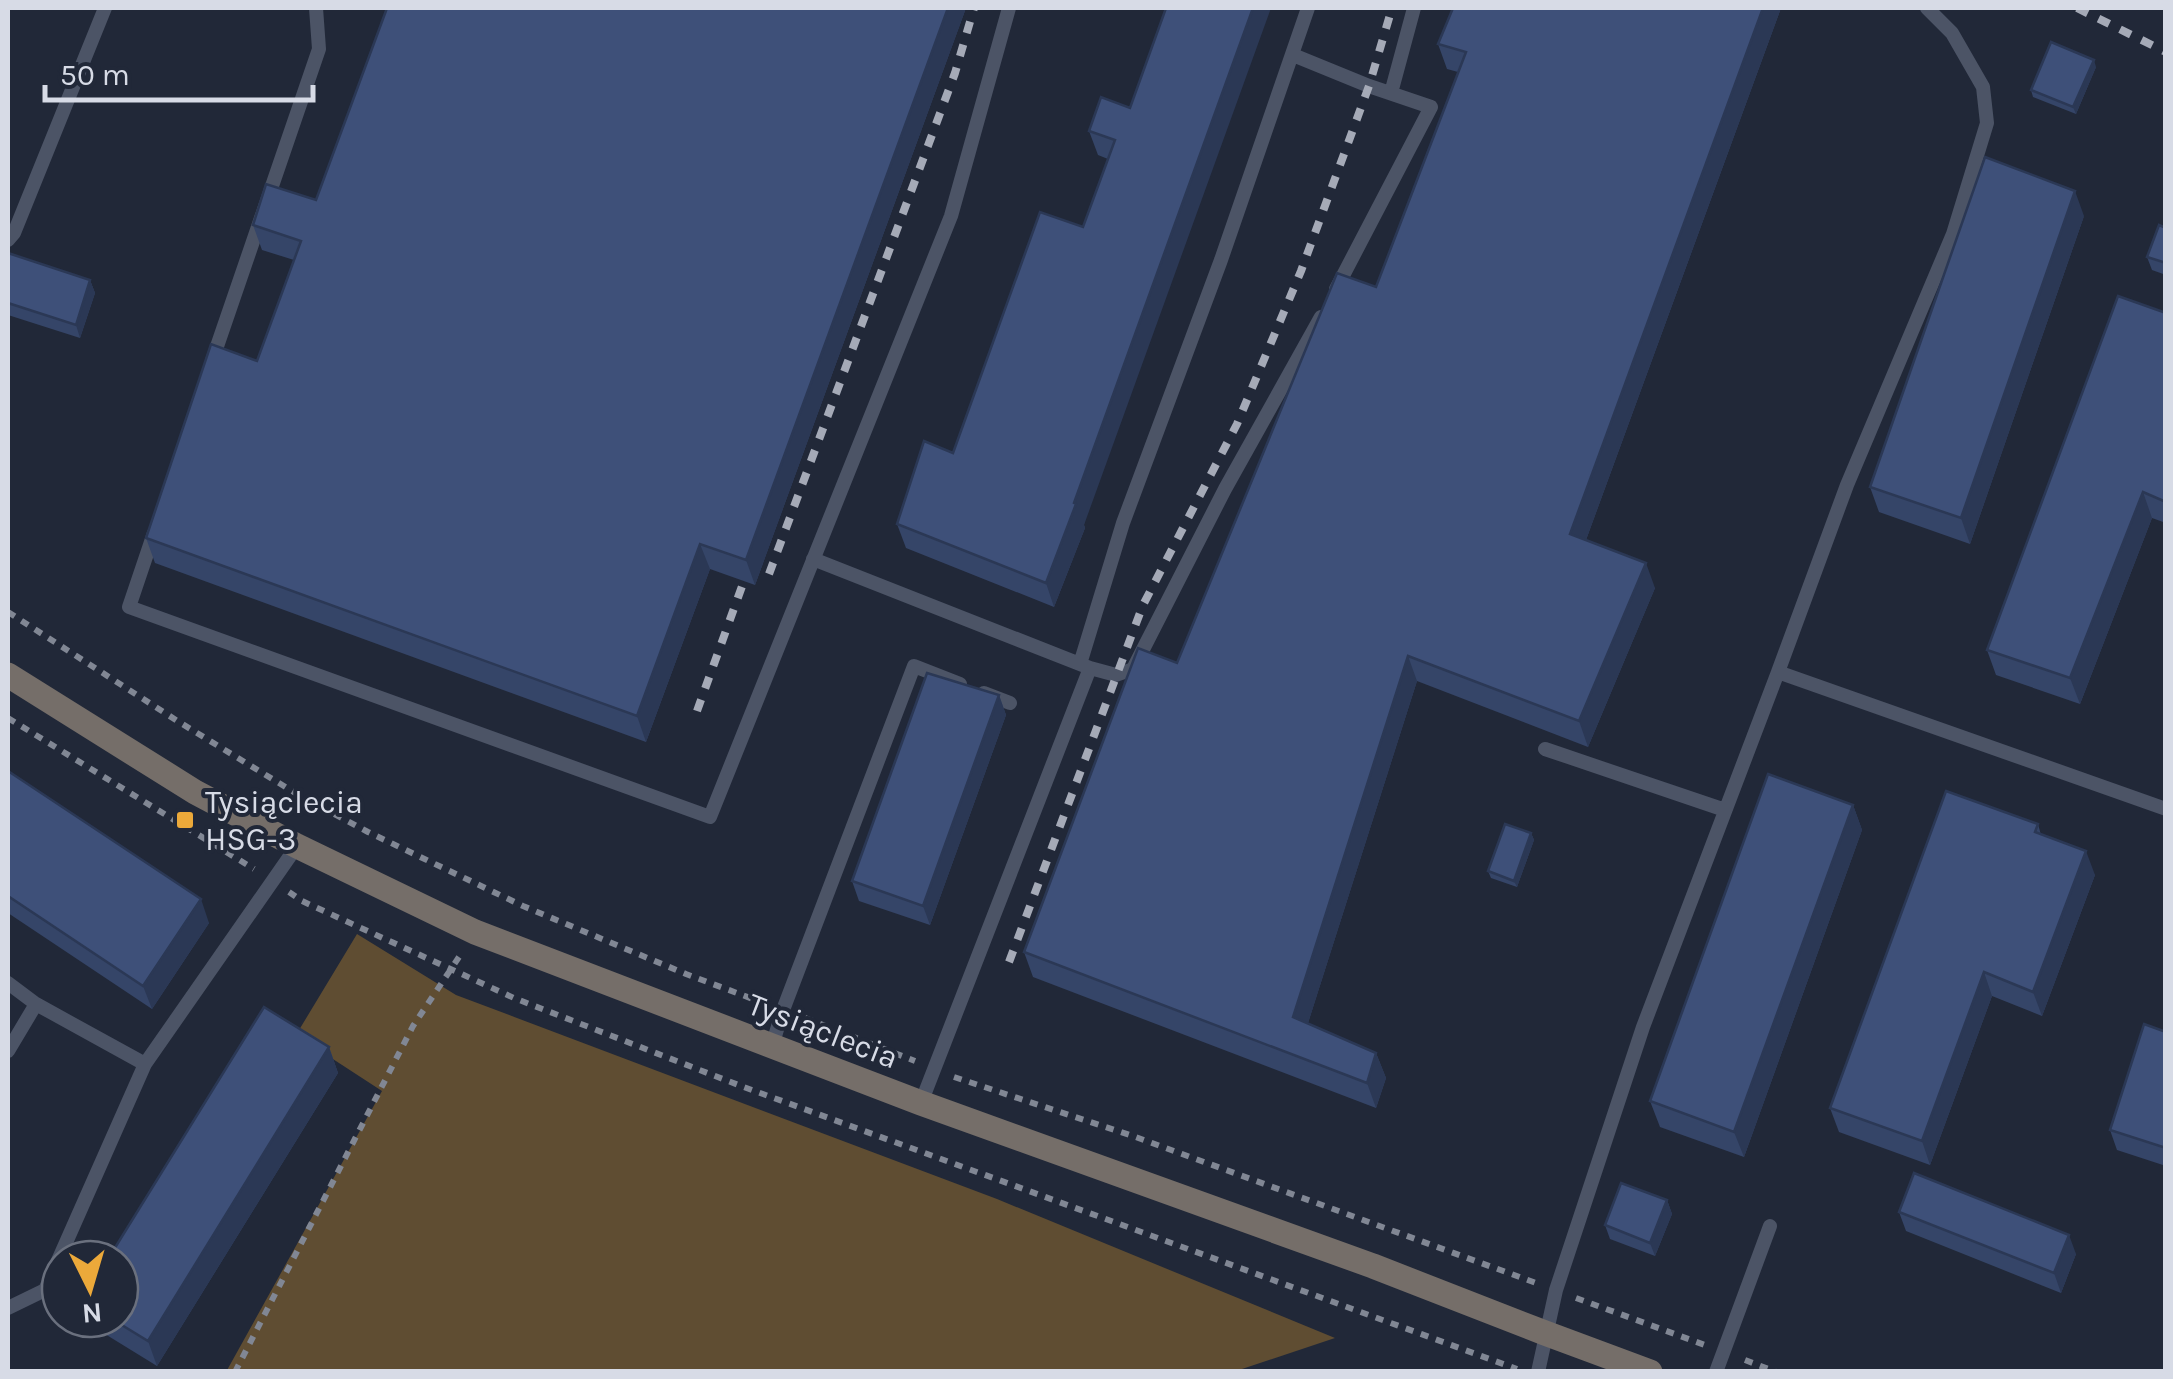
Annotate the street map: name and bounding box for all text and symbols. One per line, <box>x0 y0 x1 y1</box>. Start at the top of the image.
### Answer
scale bar <box>45 40 312 102</box>
text: 50 m <box>60 57 130 93</box>
place label: Tysiąclecia HSG-3 <box>205 784 363 858</box>
marker: Tysiąclecia HSG-3 <box>174 809 196 831</box>
street label: Tysiąclecia <box>743 985 903 1077</box>
north arrow <box>40 1239 140 1339</box>
text: N <box>81 1296 104 1331</box>

